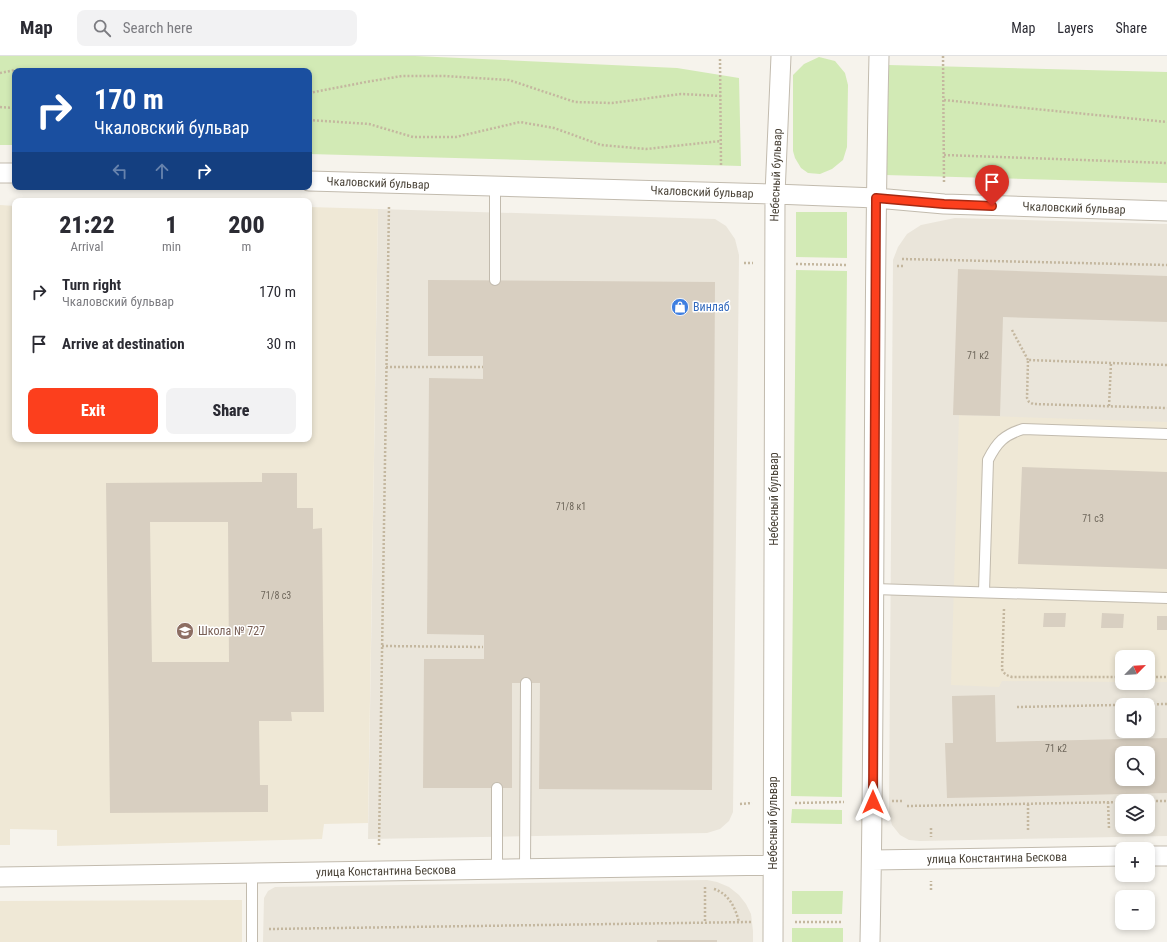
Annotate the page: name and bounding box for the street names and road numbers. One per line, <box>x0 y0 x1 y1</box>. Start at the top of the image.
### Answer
street label: Небесный бульвар <box>767 128 785 222</box>
street label: Чкаловский бульвар <box>326 174 430 192</box>
street label: Чкаловский бульвар <box>650 183 754 201</box>
street label: Чкаловский бульвар <box>1022 199 1126 217</box>
street label: Небесный бульвар <box>767 452 781 546</box>
street label: Небесный бульвар <box>766 776 780 870</box>
street label: улица Константина Бескова <box>927 850 1067 866</box>
street label: улица Константина Бескова <box>316 863 456 879</box>

